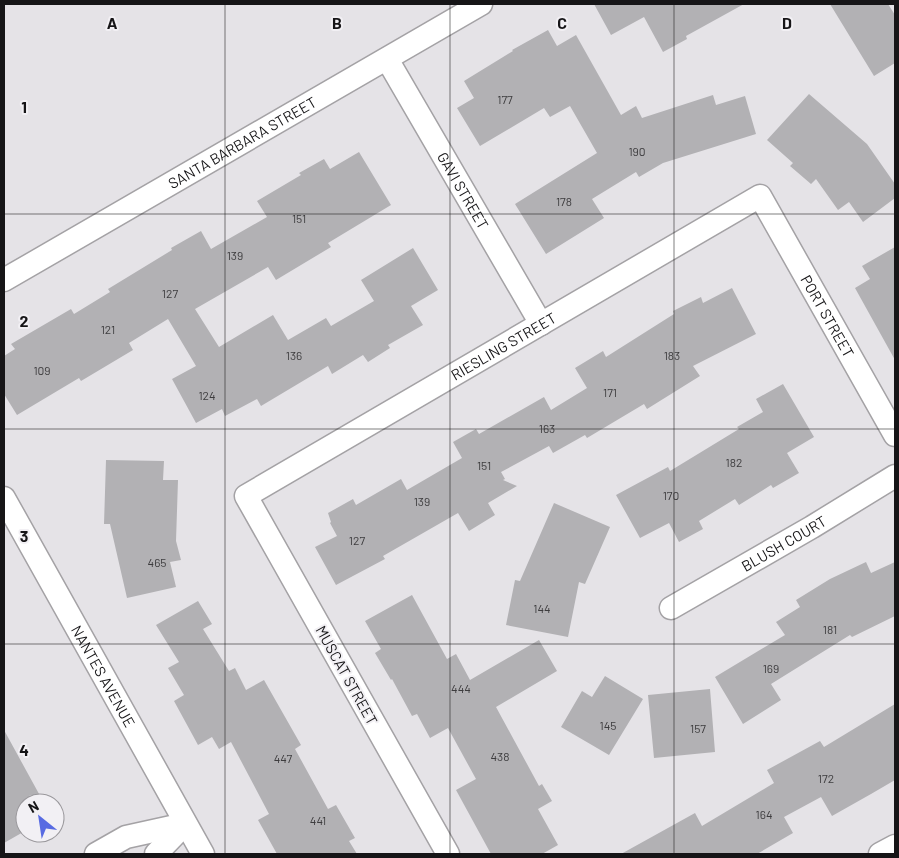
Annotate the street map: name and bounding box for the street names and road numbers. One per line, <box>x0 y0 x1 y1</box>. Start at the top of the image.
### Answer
street label: SANTA BARBARA STREET <box>165 92 319 192</box>
street label: GAVI STREET <box>434 149 493 232</box>
street label: PORT STREET <box>797 272 858 360</box>
street label: RIESLING STREET <box>448 308 559 383</box>
street label: BLUSH COURT <box>738 511 829 575</box>
street label: NANTES AVENUE <box>68 622 139 730</box>
street label: MUSCAT STREET <box>312 622 382 728</box>

